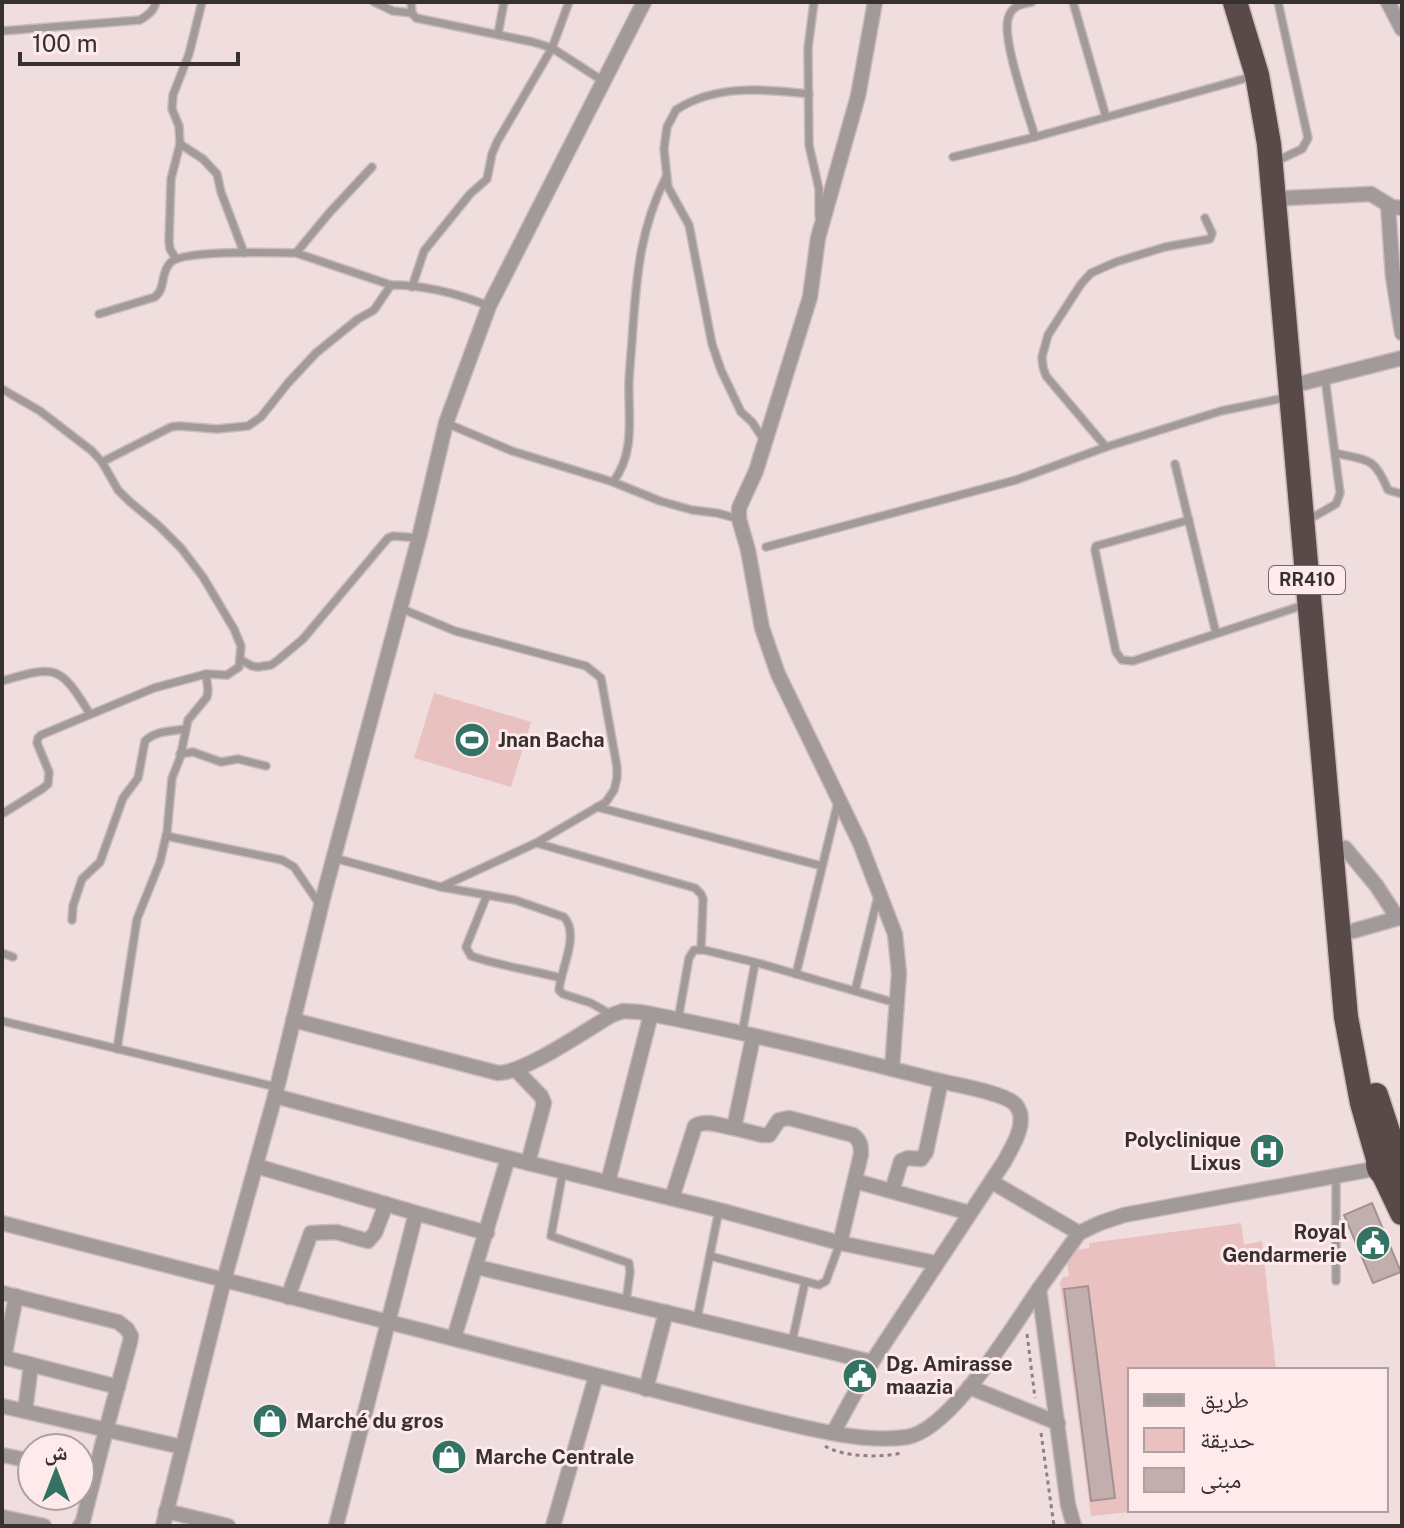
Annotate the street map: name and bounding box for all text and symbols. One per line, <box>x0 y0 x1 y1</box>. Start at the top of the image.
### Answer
scale bar <box>20 16 238 66</box>
text: 100 m <box>32 29 98 57</box>
road number: RR410 <box>1269 566 1345 594</box>
sports icon: Jnan Bacha <box>453 721 491 759</box>
place label: Jnan Bacha <box>498 728 605 752</box>
place label: Polyclinique Lixus <box>1124 1128 1241 1175</box>
hospital icon: Polyclinique Lixus <box>1248 1132 1286 1170</box>
place label: Royal Gendarmerie <box>1222 1220 1347 1267</box>
public building icon: Royal Gendarmerie <box>1354 1224 1392 1262</box>
place label: Dg. Amirasse maazia <box>886 1352 1012 1399</box>
public building icon: Dg. Amirasse maazia <box>841 1357 879 1395</box>
legend <box>1128 1368 1388 1512</box>
text: طريق <box>1200 1385 1249 1414</box>
shop icon: Marché du gros <box>251 1402 289 1440</box>
place label: Marché du gros <box>296 1409 444 1433</box>
text: حديقة <box>1200 1425 1255 1453</box>
north arrow <box>16 1432 96 1512</box>
shop icon: Marche Centrale <box>430 1438 468 1476</box>
text: ش <box>44 1439 68 1466</box>
place label: Marche Centrale <box>475 1445 634 1469</box>
text: مبنى <box>1200 1465 1241 1494</box>

